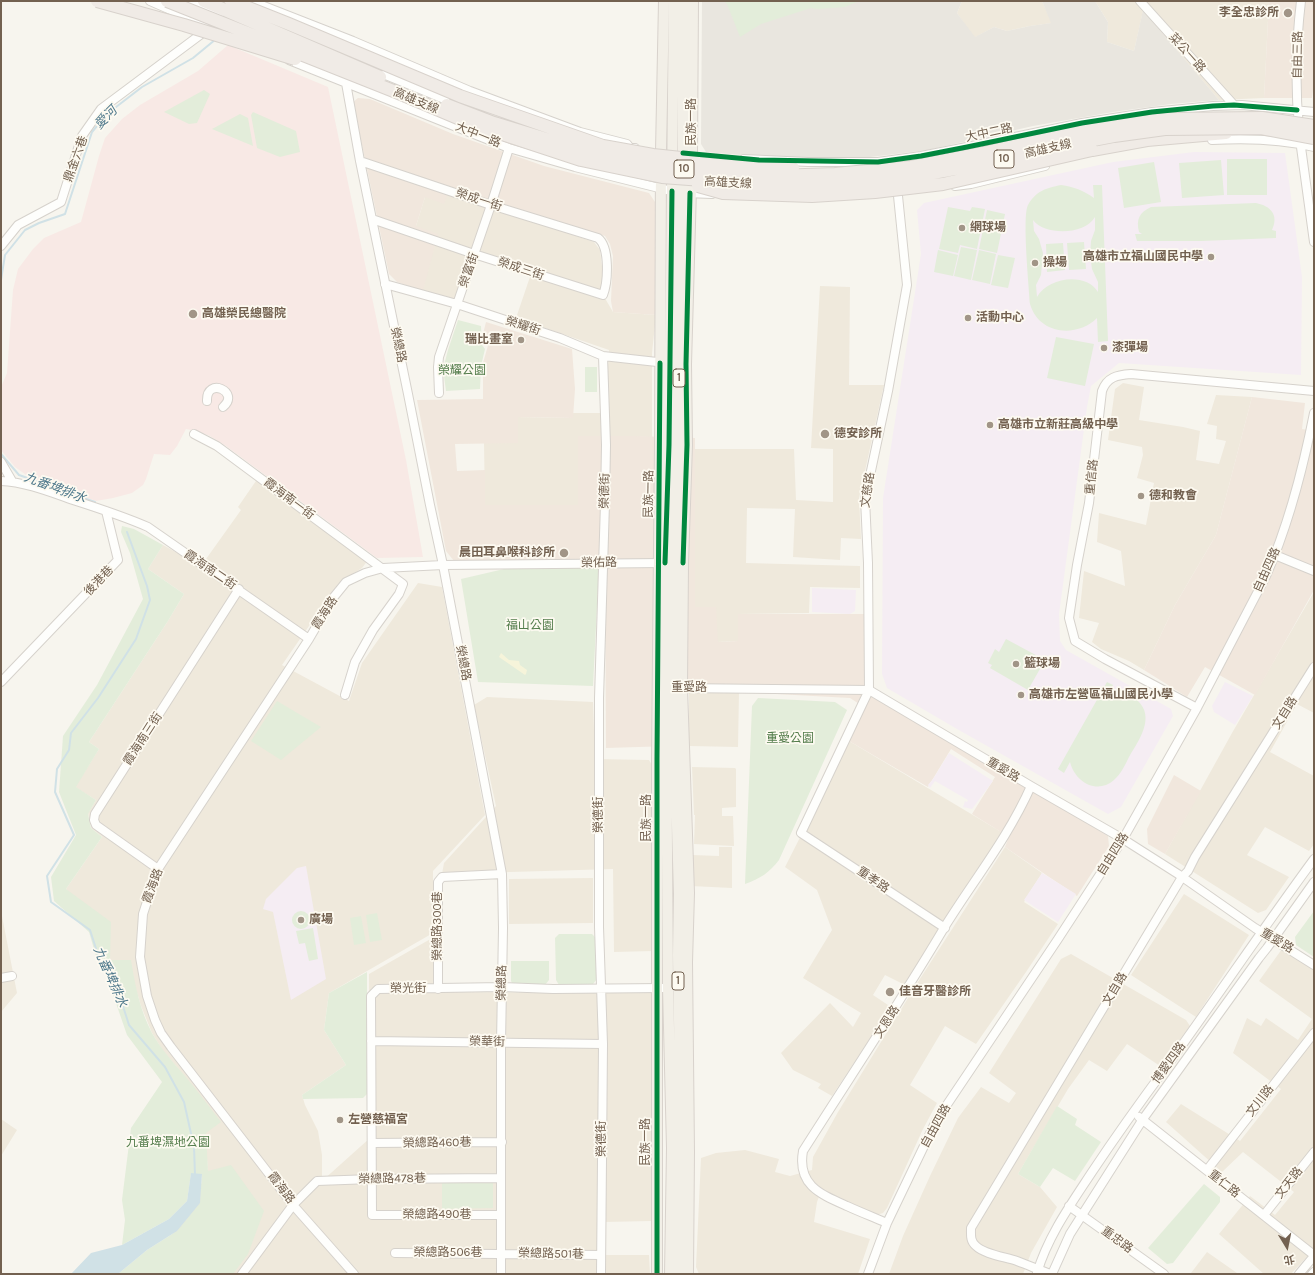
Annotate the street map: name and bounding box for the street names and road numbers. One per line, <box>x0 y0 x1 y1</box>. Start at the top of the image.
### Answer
street label: 菜公一路 <box>1166 30 1208 76</box>
street label: 自由三路 <box>1290 31 1306 79</box>
street label: 高雄支線 <box>391 85 441 117</box>
street label: 民族一路 <box>685 98 699 146</box>
street label: 大中一路 <box>453 119 503 151</box>
street label: 大中二路 <box>964 121 1014 145</box>
street label: 鼎金六巷 <box>61 134 91 184</box>
street label: 高雄支線 <box>1023 137 1073 161</box>
road number: 10 <box>994 150 1014 168</box>
road number: 10 <box>674 160 694 178</box>
street label: 高雄支線 <box>704 175 752 191</box>
street label: 榮成一街 <box>454 186 504 214</box>
street label: 榮富街 <box>456 251 482 289</box>
street label: 榮成三街 <box>496 255 546 283</box>
street label: 榮耀街 <box>504 314 542 338</box>
street label: 榮總路 <box>387 326 409 364</box>
road number: 1 <box>673 369 685 387</box>
street label: 重信路 <box>1083 458 1101 496</box>
street label: 民族一路 <box>641 470 657 518</box>
street label: 文慈路 <box>858 471 878 509</box>
street label: 榮德街 <box>597 473 613 509</box>
street label: 霞海南一街 <box>261 475 317 523</box>
street label: 自由四路 <box>1251 545 1283 595</box>
street label: 霞海南二街 <box>181 547 239 593</box>
street label: 榮佑路 <box>581 555 617 571</box>
street label: 後港巷 <box>81 563 117 599</box>
street label: 霞海路 <box>309 594 341 632</box>
street label: 榮總路 <box>452 644 474 682</box>
street label: 重愛路 <box>671 681 707 695</box>
street label: 文自路 <box>1269 694 1301 732</box>
street label: 霞海南三街 <box>121 710 165 768</box>
street label: 重愛路 <box>984 755 1022 785</box>
street label: 民族一路 <box>640 794 654 842</box>
street label: 榮德街 <box>592 797 606 833</box>
street label: 自由四路 <box>1094 830 1132 878</box>
street label: 重孝路 <box>854 864 892 896</box>
street label: 霞海路 <box>140 867 166 905</box>
street label: 榮總路300巷 <box>431 891 445 961</box>
street label: 重愛路 <box>1258 926 1296 956</box>
street label: 榮總路 <box>494 965 510 1001</box>
street label: 文自路 <box>1100 970 1130 1008</box>
road number: 1 <box>672 972 684 990</box>
street label: 榮光街 <box>390 982 426 996</box>
street label: 文恩路 <box>871 1003 903 1041</box>
street label: 榮華街 <box>469 1034 505 1050</box>
street label: 博愛四路 <box>1149 1039 1189 1087</box>
street label: 文川路 <box>1243 1082 1277 1120</box>
street label: 自由四路 <box>918 1102 954 1150</box>
street label: 民族一路 <box>639 1118 653 1166</box>
street label: 榮德街 <box>595 1121 609 1157</box>
street label: 榮總路460巷 <box>403 1135 471 1151</box>
street label: 文天路 <box>1272 1164 1306 1202</box>
street label: 重仁路 <box>1205 1167 1243 1201</box>
street label: 霞海路 <box>264 1169 298 1207</box>
street label: 榮總路478巷 <box>358 1171 426 1187</box>
street label: 榮總路490巷 <box>403 1208 471 1222</box>
street label: 重忠路 <box>1098 1224 1136 1256</box>
street label: 榮總路506巷 <box>414 1246 482 1260</box>
street label: 榮總路501巷 <box>518 1246 584 1262</box>

